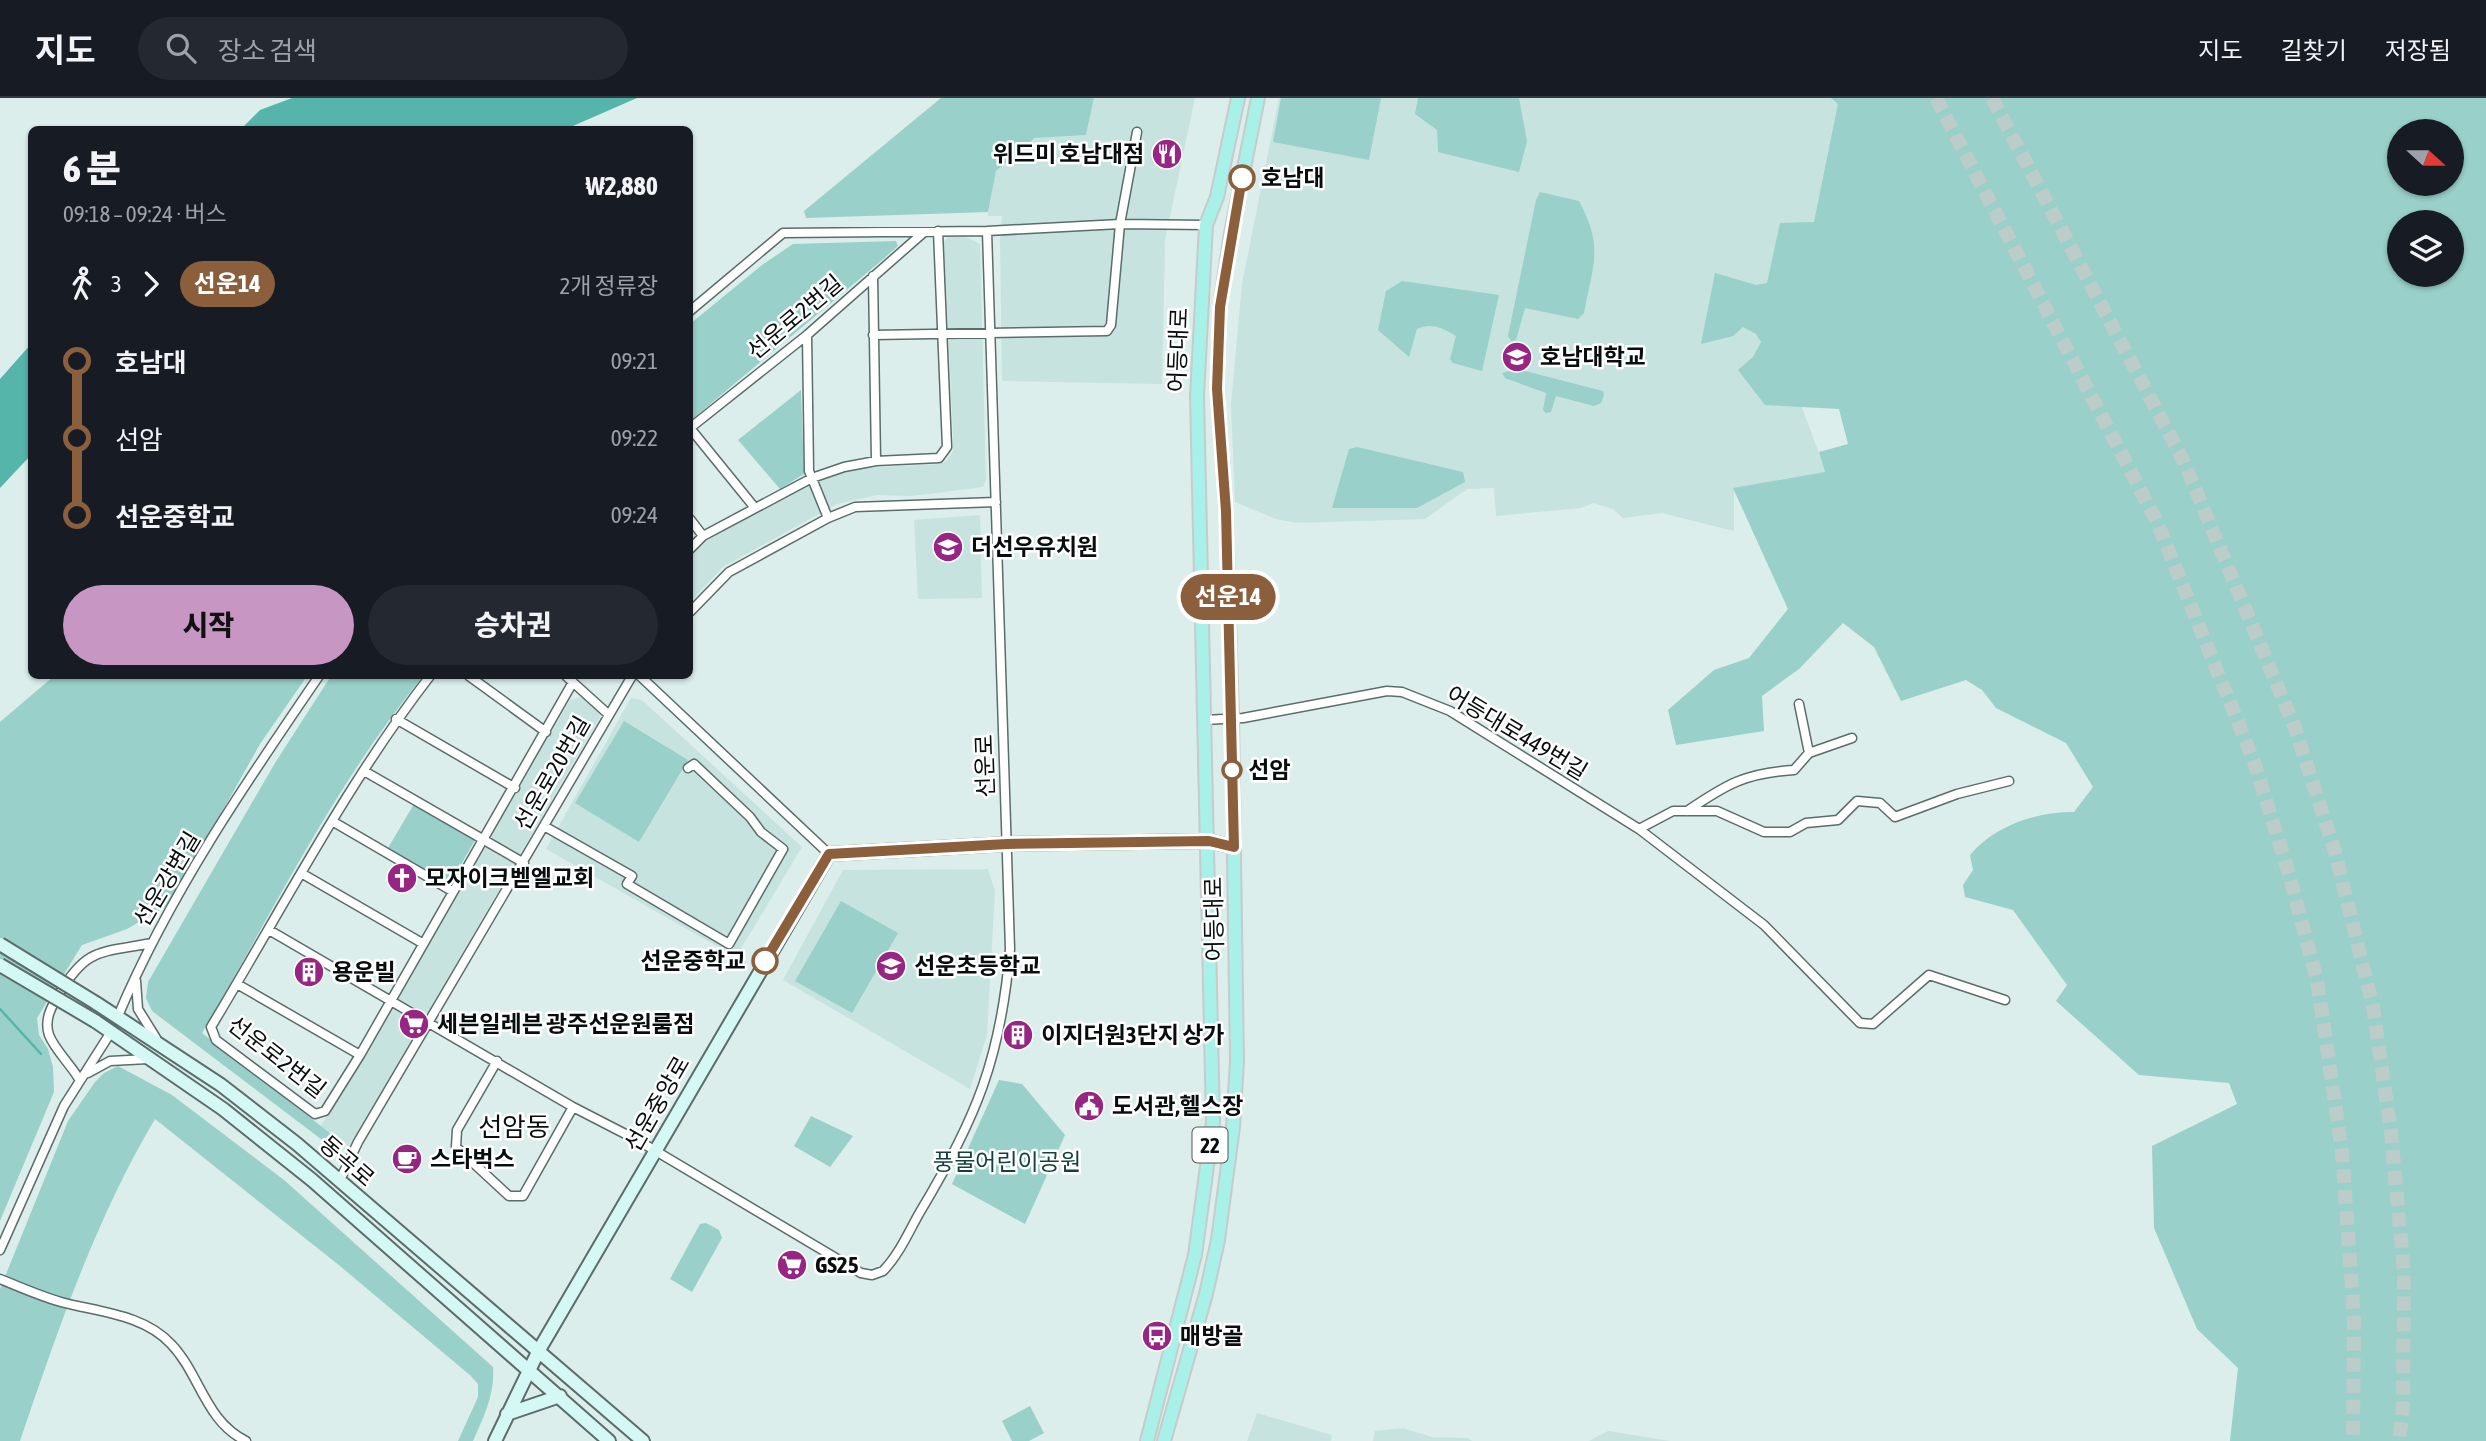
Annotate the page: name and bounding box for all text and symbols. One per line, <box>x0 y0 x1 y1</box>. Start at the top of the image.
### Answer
search box <box>138 17 628 80</box>
icon: search <box>162 29 200 67</box>
text: 지도 <box>35 31 96 69</box>
text: 장소 검색 <box>218 36 317 66</box>
text: 지도 <box>2198 37 2243 64</box>
text: 길찾기 <box>2281 37 2347 64</box>
text: 저장됨 <box>2385 37 2451 64</box>
north arrow <box>2387 119 2464 196</box>
map controls <box>2387 119 2464 287</box>
restaurant icon: 위드미 호남대점 <box>1150 137 1184 171</box>
place label: 위드미 호남대점 <box>993 141 1144 167</box>
text: 6 분 <box>63 147 121 190</box>
marker: 호남대 <box>1229 165 1255 191</box>
place label: 호남대 <box>1261 165 1324 191</box>
text: ₩2,880 <box>586 171 658 201</box>
text: 09:18 – 09:24 · 버스 <box>63 201 227 227</box>
button: layers <box>2387 210 2464 287</box>
icon: walk <box>63 265 101 303</box>
icon: forward <box>132 265 170 303</box>
text: 선운14 <box>194 270 261 297</box>
street label: 선운로2번길 <box>742 270 848 364</box>
text: 3 <box>111 271 122 297</box>
text: 2개 정류장 <box>559 273 658 299</box>
street label: 어등대로 <box>1164 307 1192 393</box>
school or university icon: 호남대학교 <box>1500 340 1534 374</box>
place label: 호남대학교 <box>1540 344 1646 370</box>
text: 호남대 <box>115 348 187 378</box>
text: 09:21 <box>611 348 658 374</box>
text: 선암 <box>115 425 163 455</box>
text: 09:22 <box>611 425 658 451</box>
text: 선운중학교 <box>115 502 235 532</box>
text: 09:24 <box>611 502 658 528</box>
school or university icon: 더선우유치원 <box>931 530 965 564</box>
place label: 더선우유치원 <box>971 534 1098 560</box>
line badge: 선운14 <box>1179 574 1277 620</box>
text: 선운14 <box>1195 583 1261 610</box>
button: 시작 <box>63 585 354 665</box>
button: 승차권 <box>368 585 658 665</box>
street label: 어등대로449번길 <box>1442 681 1592 785</box>
street label: 선운로20번길 <box>509 711 595 835</box>
street label: 선운로 <box>971 734 999 798</box>
place label: 선암 <box>1248 757 1290 783</box>
marker: 선암 <box>1222 760 1242 780</box>
street label: 선운강변길 <box>129 827 205 931</box>
church icon: 모자이크벧엘교회 <box>385 861 419 895</box>
place label: 모자이크벧엘교회 <box>425 865 594 891</box>
street label: 어등대로 <box>1200 876 1228 962</box>
place label: 선운중학교 <box>640 948 746 974</box>
marker: 선운중학교 <box>752 948 778 974</box>
school or university icon: 선운초등학교 <box>874 949 908 983</box>
place label: 선운초등학교 <box>914 953 1041 979</box>
building icon: 용운빌 <box>292 955 326 989</box>
place label: 용운빌 <box>332 959 395 985</box>
supermarket icon: 세븐일레븐 광주선운원룸점 <box>397 1007 431 1041</box>
street label: 선운로2번길 <box>223 1011 331 1103</box>
place label: 세븐일레븐 광주선운원룸점 <box>437 1011 694 1037</box>
building icon: 이지더원3단지 상가 <box>1001 1018 1035 1052</box>
place label: 이지더원3단지 상가 <box>1041 1022 1224 1048</box>
street label: 선운중앙로 <box>619 1052 695 1156</box>
public building icon: 도서관,헬스장 <box>1072 1089 1106 1123</box>
place label: 도서관,헬스장 <box>1112 1093 1243 1119</box>
district label: 선암동 <box>478 1112 550 1142</box>
road number: 22 <box>1192 1128 1228 1162</box>
street label: 동곡로 <box>315 1130 379 1192</box>
cafe icon: 스타벅스 <box>390 1142 424 1176</box>
place label: 스타벅스 <box>430 1146 515 1172</box>
park label: 풍물어린이공원 <box>933 1149 1081 1175</box>
supermarket icon: GS25 <box>775 1248 809 1282</box>
place label: GS25 <box>815 1252 859 1278</box>
bus stop icon: 매방골 <box>1140 1319 1174 1353</box>
place label: 매방골 <box>1180 1323 1243 1349</box>

